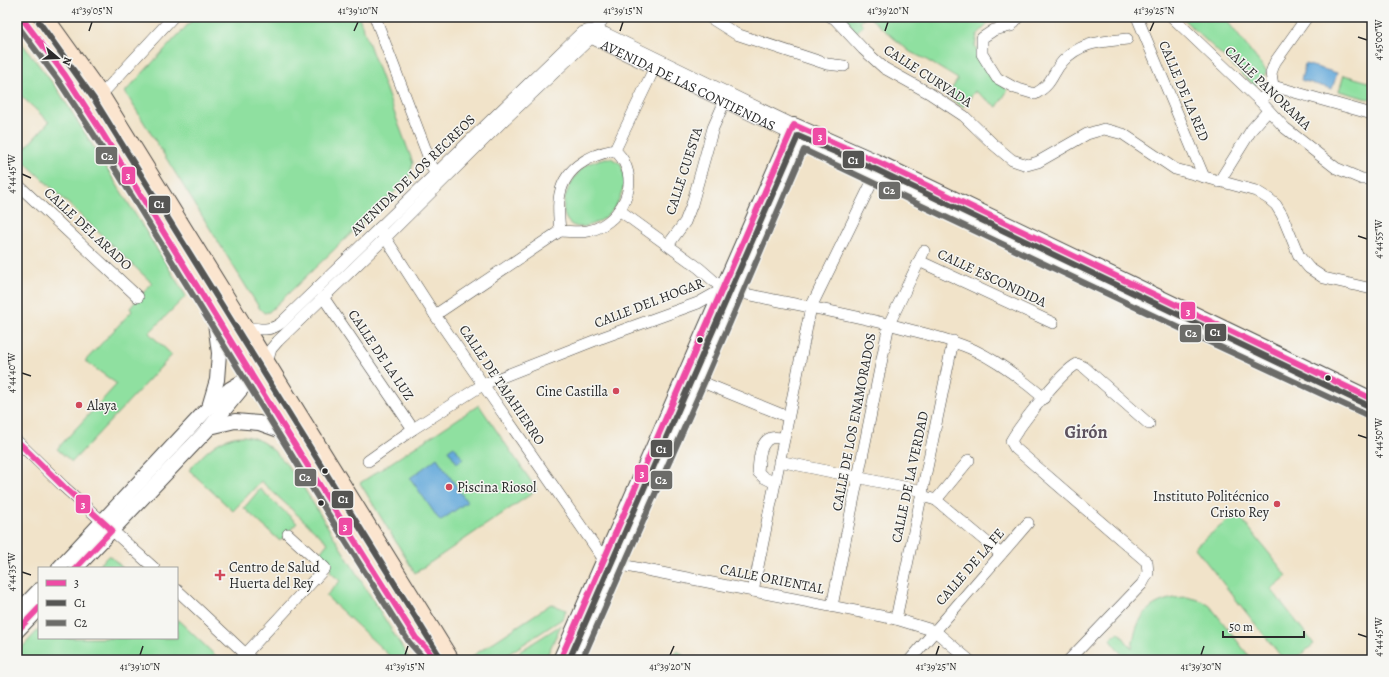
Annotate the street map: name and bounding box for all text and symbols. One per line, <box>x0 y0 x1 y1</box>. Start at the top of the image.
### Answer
text: 41°39'05"N <box>71 4 113 17</box>
text: 41°39'10"N <box>338 4 378 17</box>
text: 41°39'15"N <box>603 4 643 17</box>
text: 41°39'20"N <box>867 4 909 17</box>
text: 41°39'25"N <box>1134 4 1174 17</box>
text: 4°45'00"W <box>1372 19 1385 61</box>
street label: AVENIDA DE LAS CONTIENDAS <box>597 34 779 135</box>
north arrow <box>38 38 78 78</box>
street label: CALLE DE LA RED <box>1154 38 1214 144</box>
street label: CALLE CURVADA <box>880 40 977 112</box>
street label: CALLE PANORAMA <box>1221 42 1316 135</box>
text: N <box>59 55 75 67</box>
street label: AVENIDA DE LOS RECREOS <box>346 110 480 241</box>
street label: CALLE CUESTA <box>661 124 707 217</box>
line badge: 3 <box>812 127 827 146</box>
text: 3 <box>818 129 823 144</box>
line badge: C2 <box>95 146 118 165</box>
text: C2 <box>101 149 114 164</box>
line badge: C1 <box>842 150 865 169</box>
text: C1 <box>848 153 858 168</box>
text: 4°44'45"W <box>5 154 18 194</box>
line badge: 3 <box>121 166 136 185</box>
text: 3 <box>126 168 131 183</box>
line badge: C2 <box>878 181 901 200</box>
street label: CALLE DEL ARADO <box>40 183 136 275</box>
text: C2 <box>883 183 896 198</box>
line badge: C1 <box>148 195 171 214</box>
text: C1 <box>154 197 164 212</box>
text: 4°44'55"W <box>1372 219 1385 259</box>
street label: CALLE ESCONDIDA <box>934 244 1050 312</box>
street label: CALLE DEL HOGAR <box>591 273 707 333</box>
line badge: 3 <box>1180 301 1196 320</box>
text: 3 <box>1186 304 1191 319</box>
street label: CALLE DE LA LUZ <box>344 306 418 404</box>
street label: CALLE DE TAJAHIERRO <box>455 321 549 449</box>
line badge: C1 <box>1204 323 1227 342</box>
line badge: C2 <box>1179 324 1202 343</box>
text: C1 <box>1210 325 1220 340</box>
text: C2 <box>1185 326 1198 341</box>
street label: CALLE DE LOS ENAMORADOS <box>827 331 881 513</box>
unlabelled marker <box>695 335 705 345</box>
text: 4°44'40"W <box>5 352 18 393</box>
unlabelled marker <box>1323 373 1333 383</box>
place label: Cine Castilla <box>536 382 608 401</box>
marker: Cine Castilla <box>611 386 621 396</box>
place label: Alaya <box>86 396 118 415</box>
marker: Alaya <box>74 400 84 410</box>
street label: CALLE DE LA VERDAD <box>887 409 933 545</box>
text: 4°44'50"W <box>1372 417 1385 458</box>
district label: Girón <box>1064 420 1108 444</box>
line badge: C1 <box>650 439 673 458</box>
text: C1 <box>656 442 666 457</box>
line badge: 3 <box>634 464 649 483</box>
unlabelled marker <box>320 466 330 476</box>
text: 3 <box>640 466 645 481</box>
line badge: C2 <box>294 468 317 487</box>
text: C2 <box>299 470 312 485</box>
line badge: C2 <box>650 470 673 490</box>
text: C2 <box>655 473 668 488</box>
place label: Piscina Riosol <box>457 478 537 497</box>
marker: Piscina Riosol <box>444 482 454 492</box>
place label: Instituto Politécnico Cristo Rey <box>1153 487 1270 522</box>
line badge: C1 <box>331 490 354 509</box>
text: C1 <box>338 492 348 507</box>
line badge: 3 <box>75 494 91 514</box>
text: 3 <box>81 497 86 512</box>
unlabelled marker <box>316 498 326 508</box>
marker: Instituto Politécnico Cristo Rey <box>1272 499 1282 509</box>
line badge: 3 <box>338 517 353 536</box>
text: 3 <box>343 519 348 534</box>
street label: CALLE DE LA FE <box>931 524 1009 610</box>
text: 4°44'35"W <box>5 552 18 592</box>
place label: Centro de Salud Huerta del Rey <box>229 558 320 593</box>
street label: CALLE ORIENTAL <box>718 560 827 599</box>
legend <box>38 567 178 639</box>
marker: Centro de Salud Huerta del Rey <box>214 569 226 581</box>
text: 3 <box>74 575 79 591</box>
text: C1 <box>74 595 86 611</box>
scale bar <box>1223 613 1304 639</box>
text: C2 <box>74 615 88 631</box>
text: 4°44'45"W <box>1372 617 1385 657</box>
text: 50 m <box>1229 619 1253 635</box>
text: 41°39'10"N <box>120 660 160 673</box>
text: 41°39'15"N <box>385 660 425 673</box>
text: 41°39'20"N <box>649 660 691 673</box>
text: 41°39'25"N <box>916 660 956 673</box>
text: 41°39'30"N <box>1180 660 1222 673</box>

